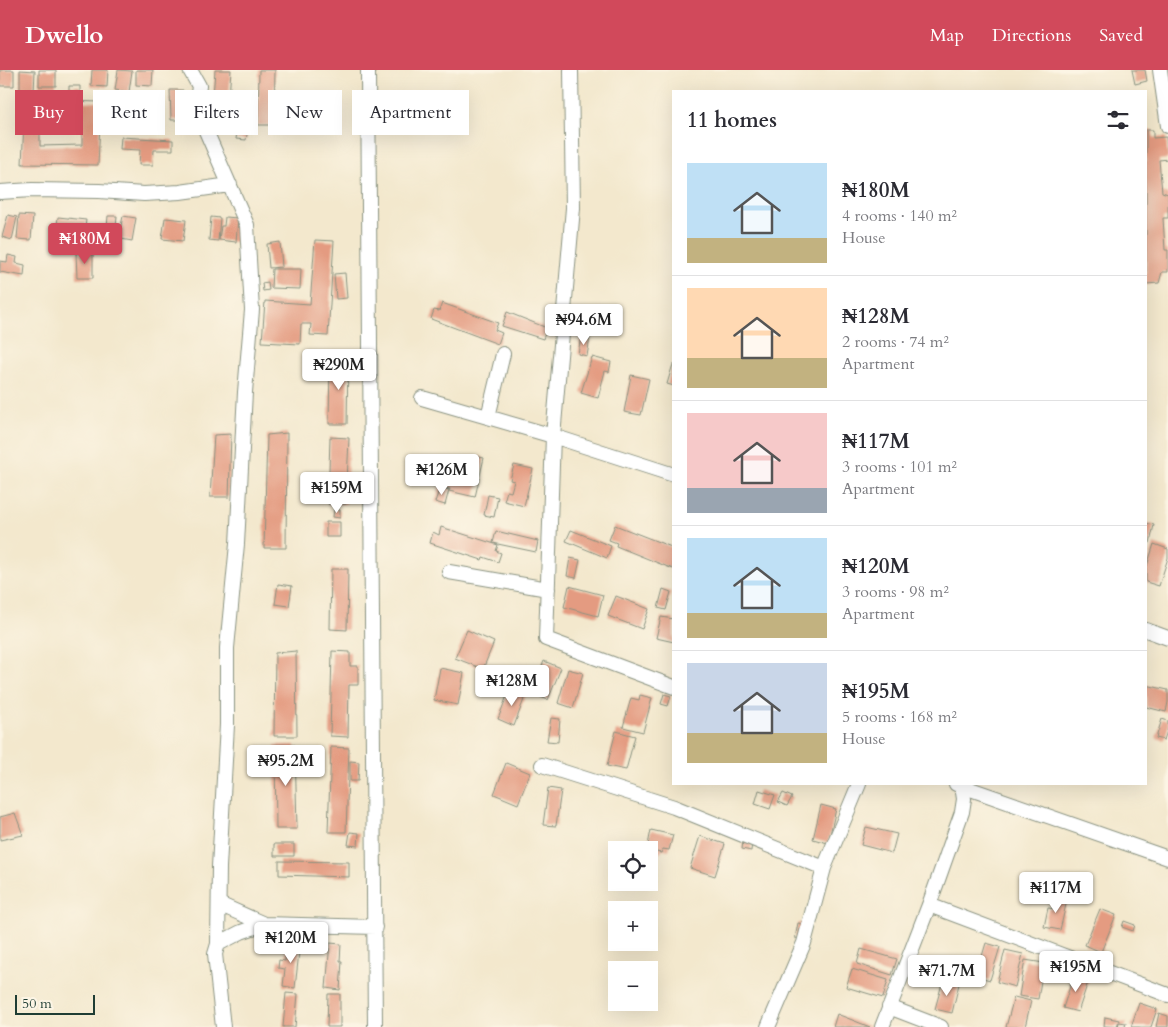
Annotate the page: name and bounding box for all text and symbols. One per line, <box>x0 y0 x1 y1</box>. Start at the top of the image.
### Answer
text: Dwello <box>25 19 103 52</box>
text: Map <box>930 23 964 48</box>
text: Directions <box>992 23 1071 48</box>
text: Saved <box>1099 23 1143 48</box>
chip: Buy <box>15 90 83 135</box>
chip: Rent <box>93 90 165 135</box>
chip: Filters <box>175 90 258 135</box>
chip: New <box>268 90 342 135</box>
chip: Apartment <box>352 90 469 135</box>
text: 11 homes <box>687 106 777 135</box>
icon: filters <box>1104 106 1132 134</box>
text: ₦180M <box>842 176 910 205</box>
icon: home <box>727 183 787 243</box>
text: 4 rooms · 140 m² <box>842 205 957 227</box>
pin: ₦180M <box>50 222 120 265</box>
text: House <box>842 227 885 249</box>
text: ₦180M <box>59 228 111 250</box>
text: ₦128M <box>842 302 910 331</box>
pin: ₦94.6M <box>543 304 625 346</box>
icon: home <box>727 308 787 368</box>
text: ₦94.6M <box>556 309 612 331</box>
text: 2 rooms · 74 m² <box>842 331 949 353</box>
pin: ₦290M <box>304 348 374 391</box>
text: Apartment <box>842 353 915 375</box>
text: ₦290M <box>313 354 365 376</box>
text: ₦117M <box>842 427 910 456</box>
icon: home <box>727 433 787 493</box>
pin: ₦126M <box>407 454 477 496</box>
text: 3 rooms · 101 m² <box>842 456 957 478</box>
text: ₦126M <box>416 459 468 481</box>
pin: ₦159M <box>302 472 372 514</box>
text: ₦159M <box>311 477 363 499</box>
text: Apartment <box>842 478 915 500</box>
text: ₦120M <box>842 552 910 581</box>
icon: home <box>727 558 787 618</box>
text: 3 rooms · 98 m² <box>842 581 949 603</box>
text: Apartment <box>842 603 915 625</box>
pin: ₦128M <box>477 664 547 707</box>
text: ₦128M <box>486 670 538 692</box>
text: ₦195M <box>842 677 910 706</box>
icon: home <box>727 683 787 743</box>
text: 5 rooms · 168 m² <box>842 706 957 728</box>
text: House <box>842 728 885 750</box>
pin: ₦95.2M <box>245 744 327 787</box>
text: ₦95.2M <box>258 750 314 772</box>
map controls <box>608 841 658 1011</box>
button: locate <box>608 841 658 891</box>
pin: ₦117M <box>1021 872 1091 914</box>
text: ₦117M <box>1030 877 1082 899</box>
button: + <box>608 901 658 951</box>
pin: ₦120M <box>256 922 326 964</box>
text: ₦120M <box>265 927 317 949</box>
pin: ₦195M <box>1041 950 1111 993</box>
pin: ₦71.7M <box>906 954 988 997</box>
text: ₦195M <box>1050 956 1102 978</box>
text: ₦71.7M <box>919 960 975 982</box>
button: − <box>608 961 658 1011</box>
scale bar <box>15 992 95 1015</box>
text: 50 m <box>22 994 52 1013</box>

